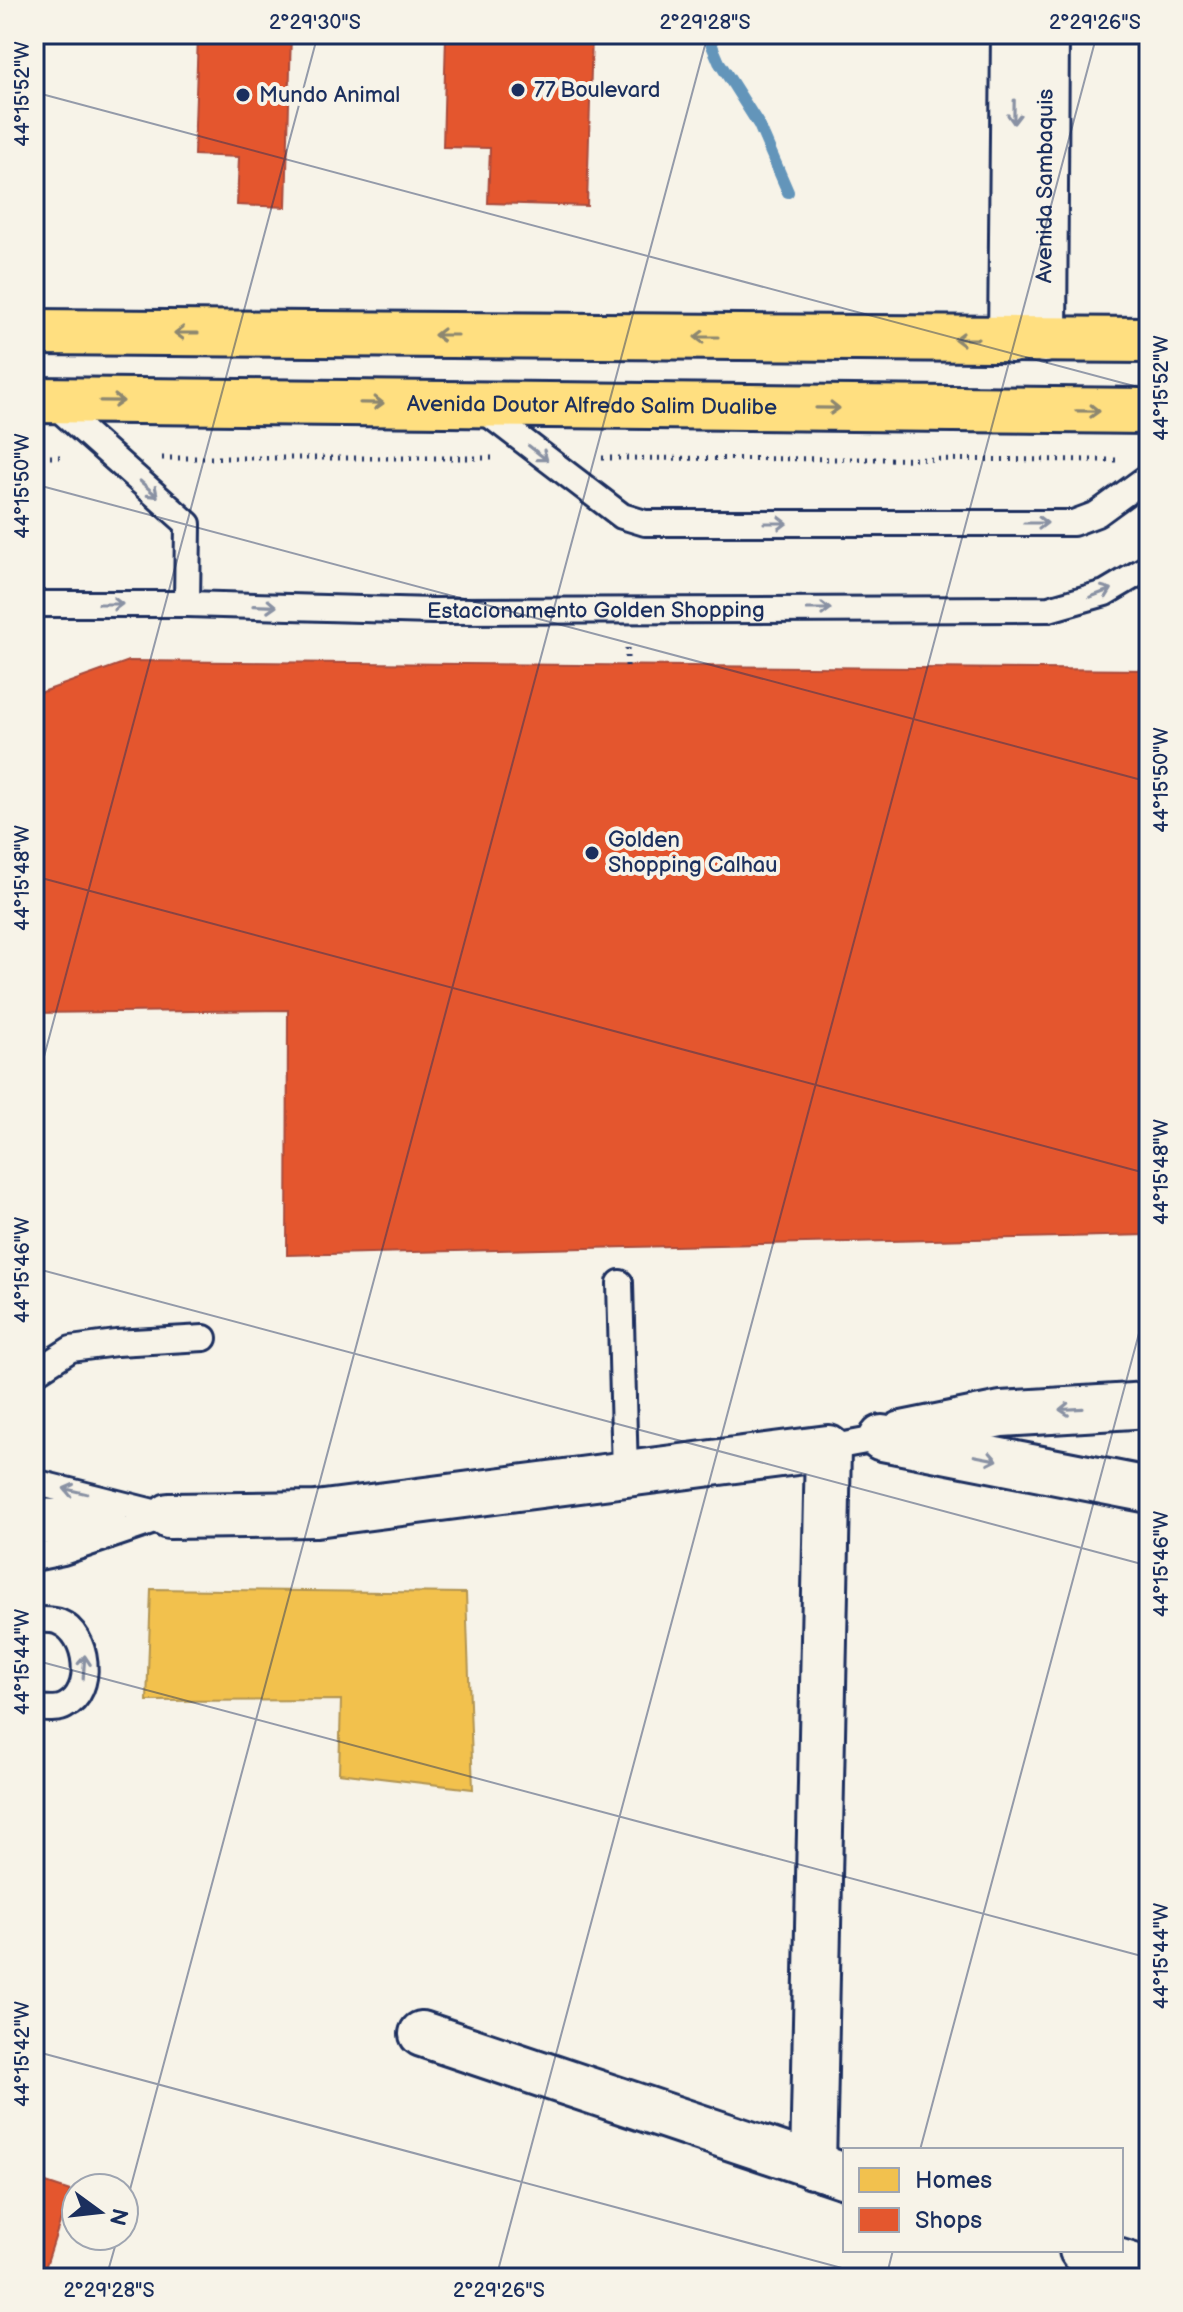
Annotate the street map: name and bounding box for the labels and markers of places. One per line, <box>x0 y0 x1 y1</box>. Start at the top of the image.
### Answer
place label: 77 Boulevard <box>534 77 660 104</box>
marker: 77 Boulevard <box>509 81 527 99</box>
place label: Mundo Animal <box>259 82 400 109</box>
marker: Mundo Animal <box>234 86 252 104</box>
place label: Golden Shopping Calhau <box>608 827 778 879</box>
marker: Golden Shopping Calhau <box>583 844 601 862</box>

